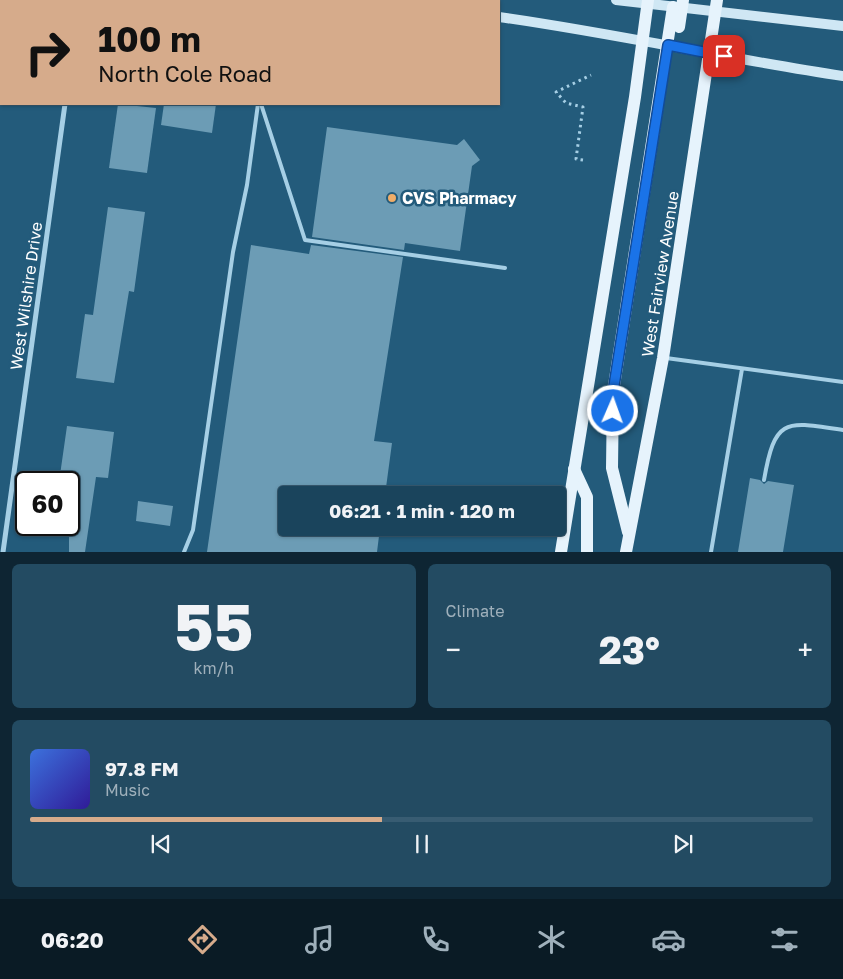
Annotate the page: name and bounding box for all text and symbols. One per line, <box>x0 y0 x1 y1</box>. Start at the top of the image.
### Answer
text: 100 m <box>98 18 201 60</box>
icon: right <box>15 20 80 85</box>
pin <box>703 35 745 77</box>
icon: arrive <box>710 42 738 70</box>
text: North Cole Road <box>98 60 272 87</box>
place label: CVS Pharmacy <box>402 188 517 208</box>
street label: West Fairview Avenue <box>637 190 683 358</box>
marker: CVS Pharmacy <box>386 192 398 204</box>
street label: West Wilshire Drive <box>6 221 46 371</box>
position arrow <box>586 384 638 436</box>
speed limit sign: 60 <box>15 471 80 536</box>
text: 06:21 · 1 min · 120 m <box>329 499 515 522</box>
text: 55 <box>174 586 253 664</box>
text: Climate <box>446 601 505 621</box>
text: 23° <box>599 627 660 672</box>
text: − <box>446 633 461 666</box>
text: + <box>798 633 813 666</box>
text: km/h <box>193 658 234 678</box>
text: 97.8 FM <box>105 757 179 780</box>
text: Music <box>105 780 150 800</box>
icon: previous <box>147 830 175 858</box>
icon: pause <box>408 830 436 858</box>
icon: next <box>669 830 697 858</box>
icon: directions <box>185 922 220 957</box>
icon: music <box>302 922 337 957</box>
icon: phone <box>418 922 453 957</box>
icon: climate <box>534 922 569 957</box>
icon: car <box>651 922 686 957</box>
icon: filters <box>767 922 802 957</box>
text: 06:20 <box>41 926 104 953</box>

